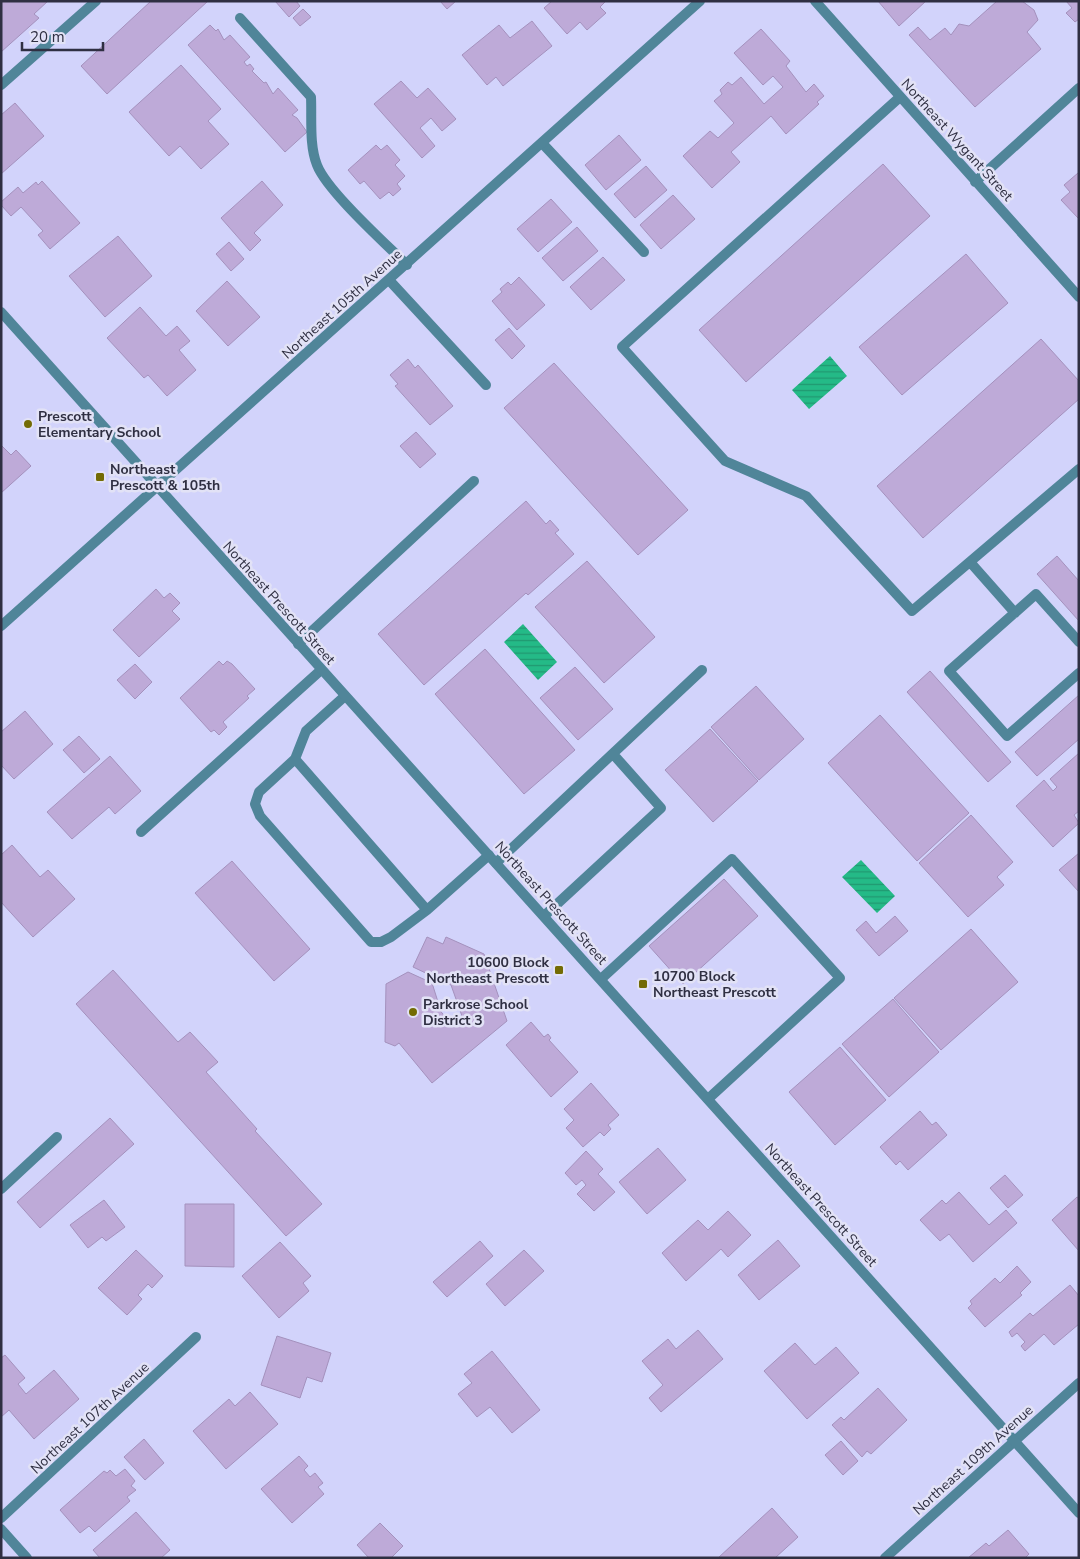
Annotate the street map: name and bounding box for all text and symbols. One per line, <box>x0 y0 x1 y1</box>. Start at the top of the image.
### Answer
scale bar <box>22 20 104 52</box>
text: 20 m <box>30 27 65 47</box>
street label: Northeast Wygant Street <box>897 75 1017 205</box>
street label: Northeast 105th Avenue <box>278 245 406 363</box>
place label: Prescott Elementary School <box>38 407 161 442</box>
marker: Prescott Elementary School <box>22 418 34 430</box>
place label: Northeast Prescott & 105th <box>110 460 220 495</box>
marker: Northeast Prescott & 105th <box>94 471 106 483</box>
street label: Northeast Prescott Street <box>219 537 340 669</box>
street label: Northeast Prescott Street <box>491 837 612 969</box>
place label: 10600 Block Northeast Prescott <box>426 953 550 988</box>
marker: 10600 Block Northeast Prescott <box>553 964 565 976</box>
place label: 10700 Block Northeast Prescott <box>653 967 776 1002</box>
marker: 10700 Block Northeast Prescott <box>637 978 649 990</box>
place label: Parkrose School District 3 <box>423 995 529 1030</box>
marker: Parkrose School District 3 <box>407 1006 419 1018</box>
street label: Northeast Prescott Street <box>761 1139 882 1271</box>
street label: Northeast 107th Avenue <box>27 1358 153 1478</box>
street label: Northeast 109th Avenue <box>909 1401 1037 1519</box>

